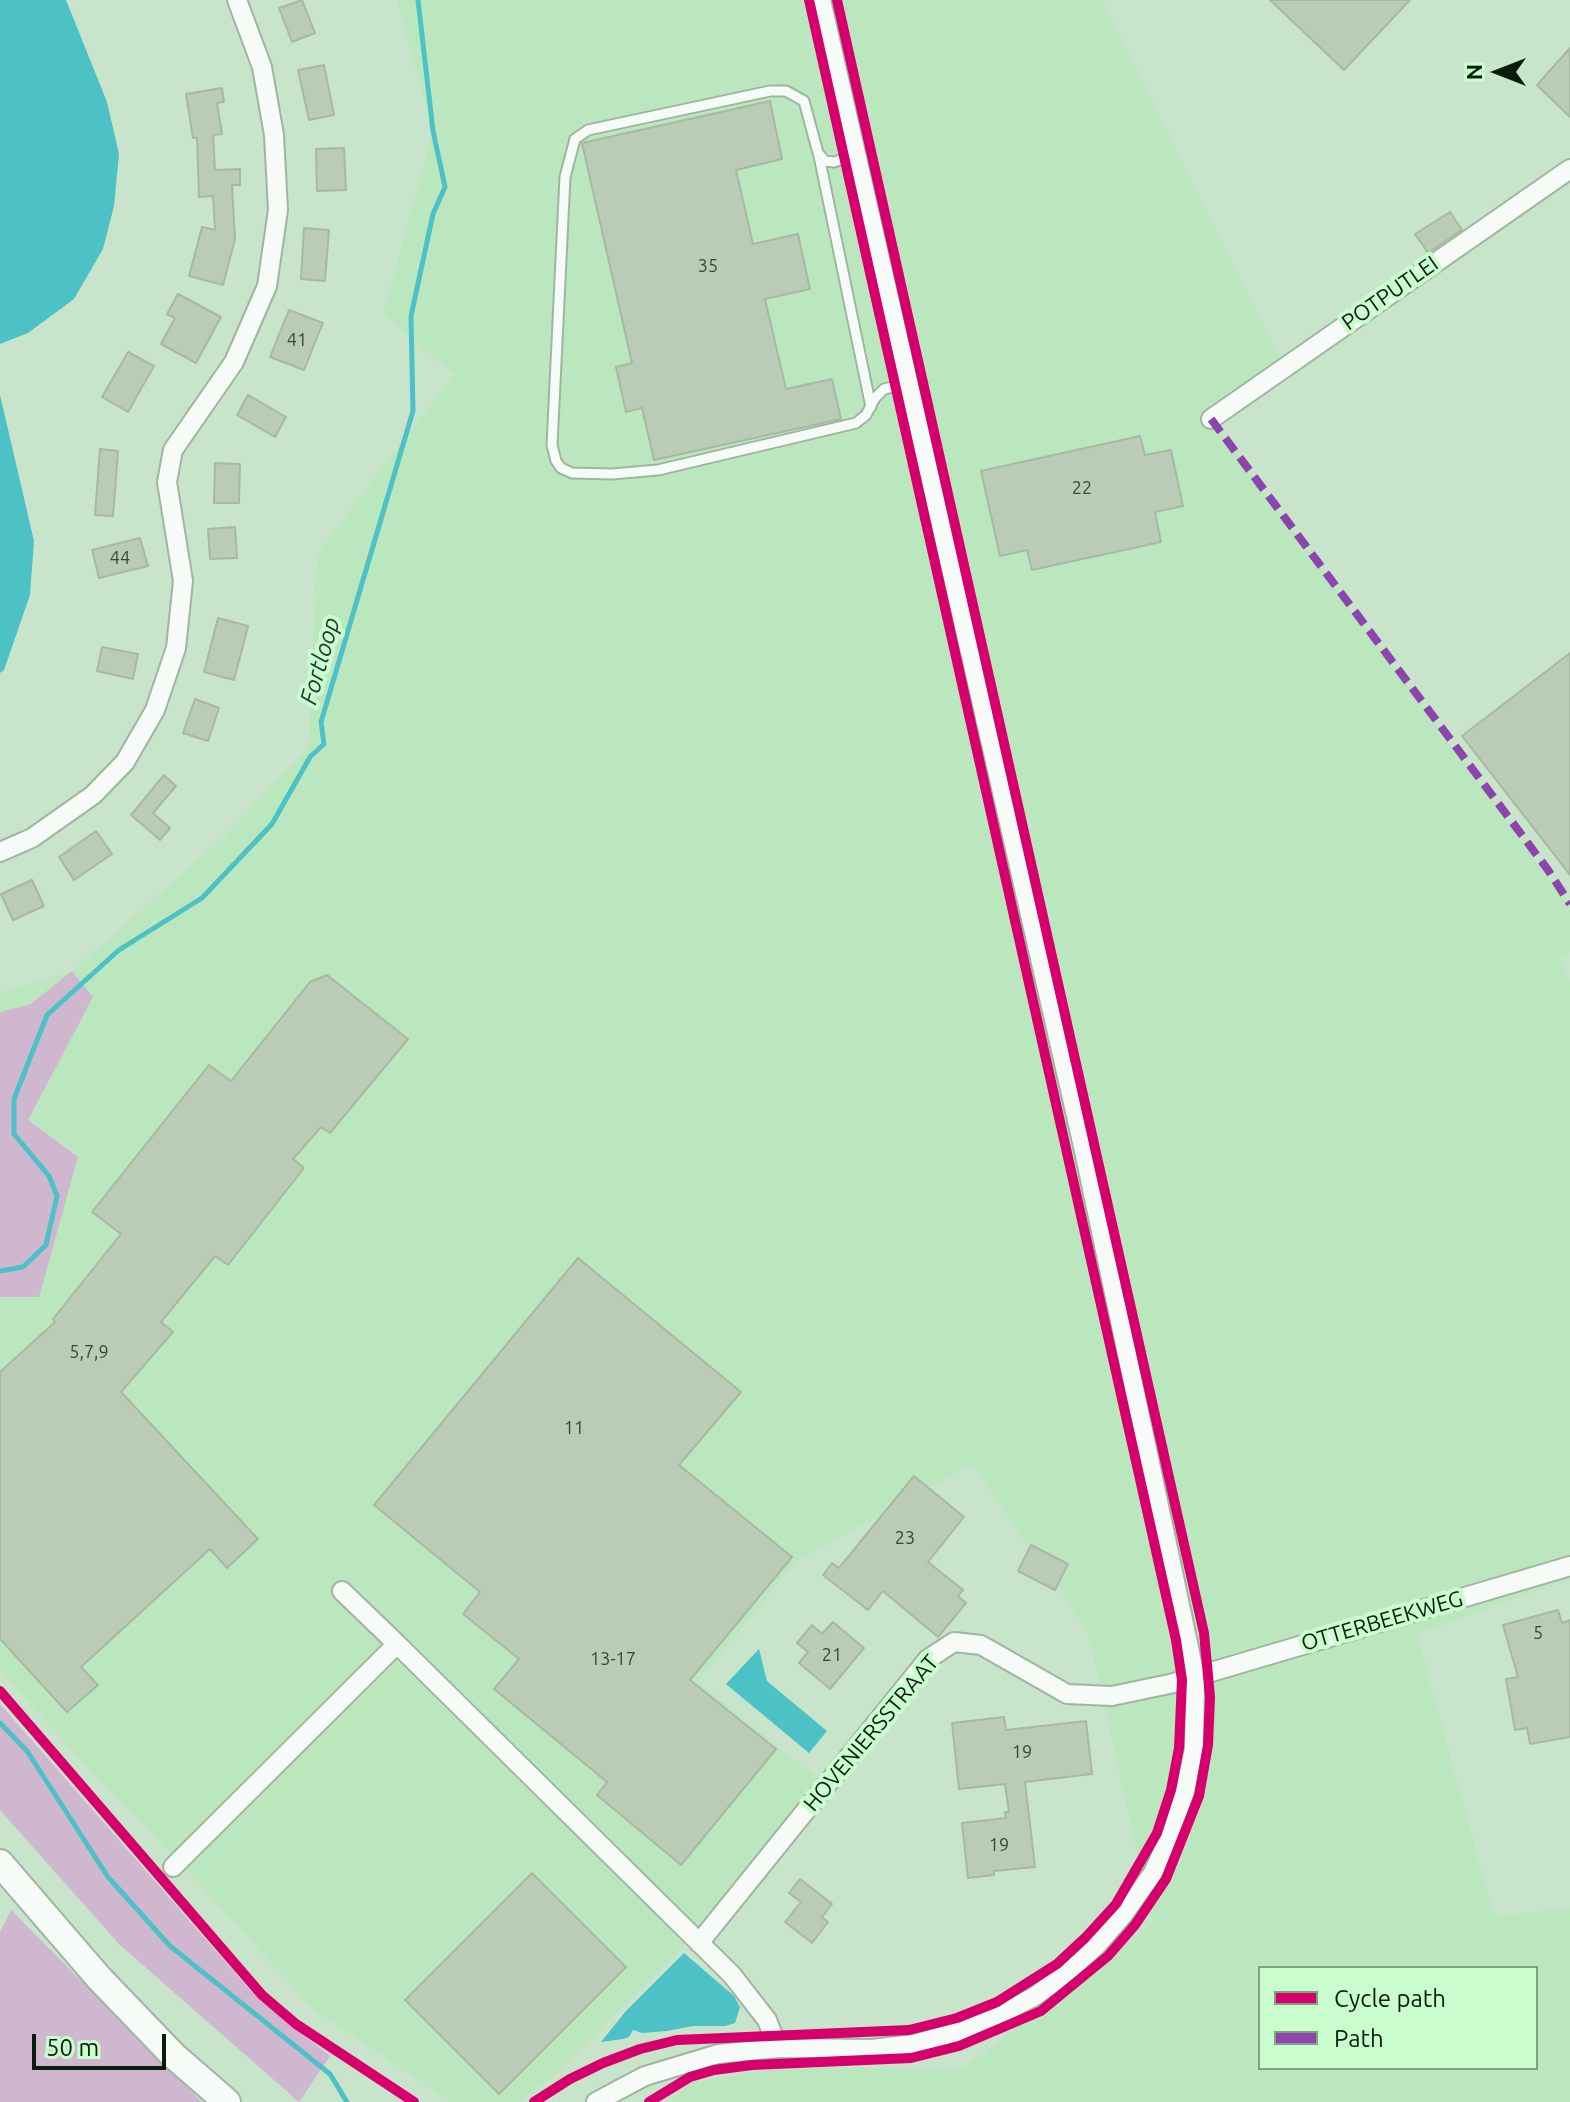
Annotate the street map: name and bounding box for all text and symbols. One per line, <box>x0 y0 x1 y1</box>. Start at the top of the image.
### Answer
north arrow <box>1458 32 1538 112</box>
text: N <box>1461 64 1486 80</box>
street label: POTPUTLEI <box>1337 250 1443 336</box>
house number: 35 <box>698 255 718 277</box>
house number: 41 <box>287 329 307 351</box>
house number: 22 <box>1072 477 1092 499</box>
house number: 44 <box>110 547 130 569</box>
water label: Fortloop <box>294 614 346 708</box>
house number: 5,7,9 <box>69 1341 109 1363</box>
house number: 11 <box>564 1417 584 1439</box>
house number: 23 <box>895 1527 915 1549</box>
street label: OTTERBEEKWEG <box>1298 1585 1466 1657</box>
house number: 5 <box>1533 1622 1543 1644</box>
house number: 21 <box>822 1644 842 1666</box>
house number: 13-17 <box>590 1648 636 1670</box>
street label: HOVENIERSSTRAAT <box>798 1650 944 1816</box>
house number: 19 <box>1012 1741 1032 1763</box>
house number: 19 <box>989 1834 1009 1856</box>
legend <box>1258 1966 1538 2070</box>
text: Cycle path <box>1334 1985 1446 2012</box>
scale bar <box>36 2018 170 2068</box>
text: Path <box>1334 2025 1384 2052</box>
text: 50 m <box>46 2034 99 2061</box>

